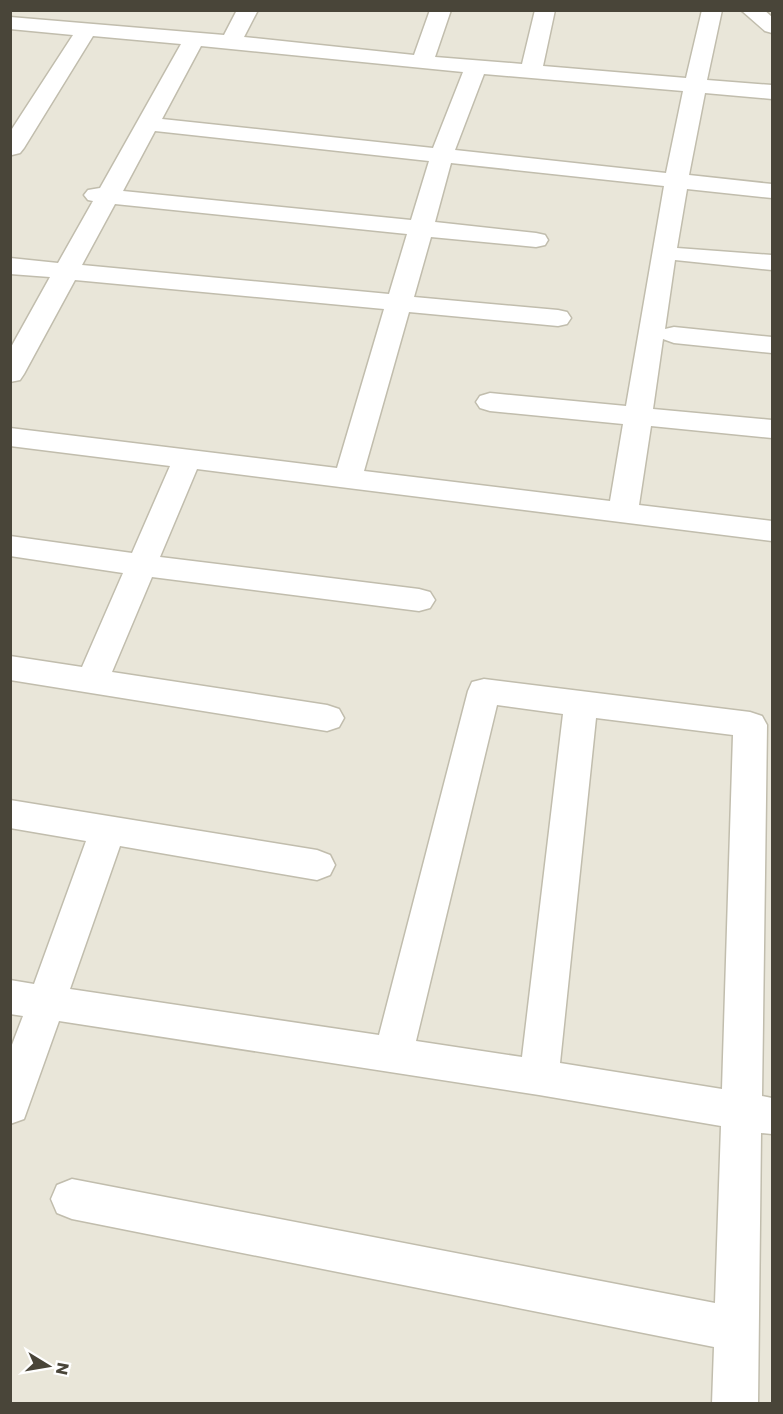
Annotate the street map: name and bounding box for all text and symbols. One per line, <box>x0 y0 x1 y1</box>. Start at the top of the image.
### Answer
north arrow <box>18 1336 78 1396</box>
text: N <box>50 1361 75 1377</box>

